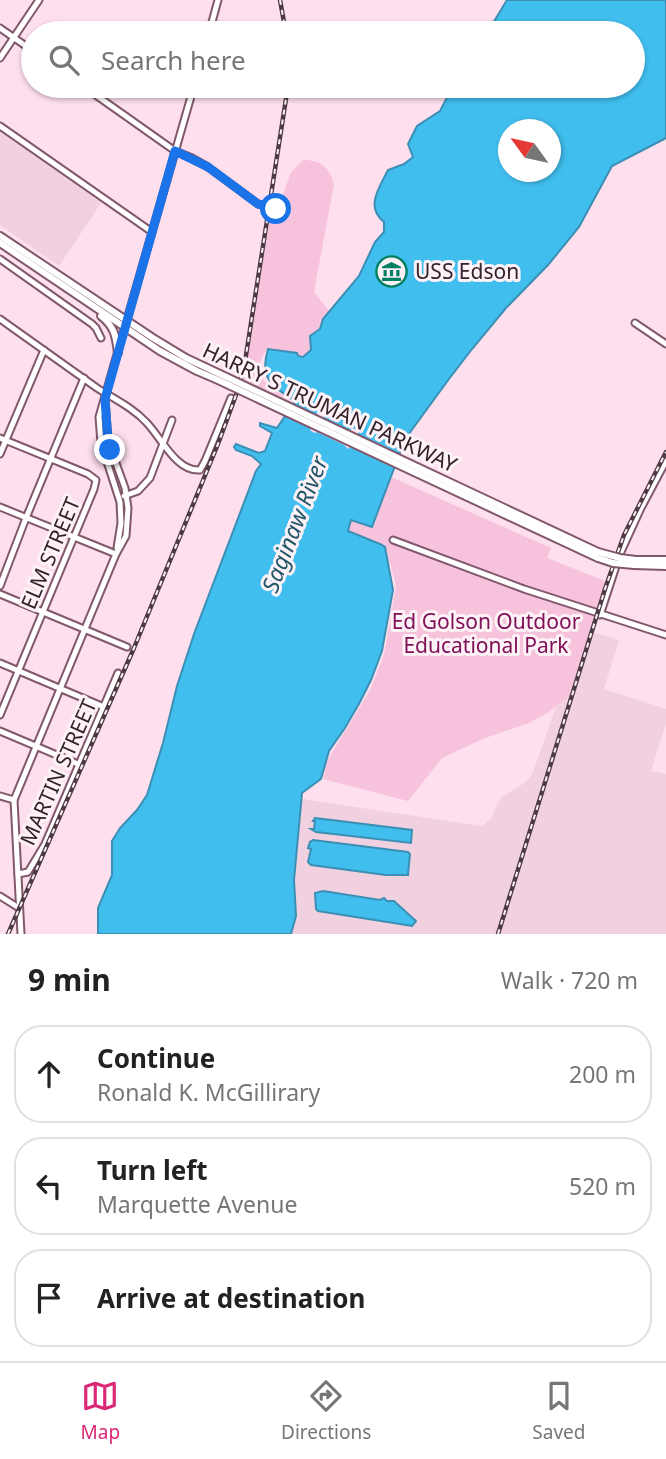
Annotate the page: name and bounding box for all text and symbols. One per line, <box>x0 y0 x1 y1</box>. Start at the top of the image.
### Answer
search box <box>21 21 645 98</box>
icon: search <box>45 41 83 79</box>
text: Search here <box>101 42 246 78</box>
north arrow <box>498 119 561 182</box>
route start <box>260 193 291 224</box>
museum icon: USS Edson <box>375 254 409 288</box>
place label: USS Edson <box>415 257 519 285</box>
street label: HARRY S TRUMAN PARKWAY <box>198 336 462 478</box>
route end <box>94 434 125 465</box>
water label: Saginaw River <box>253 451 335 597</box>
street label: ELM STREET <box>14 493 86 613</box>
park label: Ed Golson Outdoor Educational Park <box>392 607 581 659</box>
street label: MARTIN STREET <box>13 694 103 849</box>
text: 9 min <box>28 959 111 1000</box>
text: Walk · 720 m <box>501 964 638 996</box>
text: Continue <box>97 1040 215 1076</box>
icon: ahead <box>30 1055 68 1093</box>
text: 200 m <box>569 1058 636 1090</box>
text: Ronald K. McGillirary <box>97 1076 320 1108</box>
text: Turn left <box>97 1152 208 1188</box>
icon: left <box>30 1167 68 1205</box>
text: 520 m <box>569 1170 636 1202</box>
text: Marquette Avenue <box>97 1188 297 1220</box>
icon: arrive <box>30 1279 68 1317</box>
text: Arrive at destination <box>97 1280 366 1316</box>
tab: Map <box>81 1377 120 1445</box>
tab: Directions <box>281 1377 371 1445</box>
tab: Saved <box>532 1377 585 1445</box>

